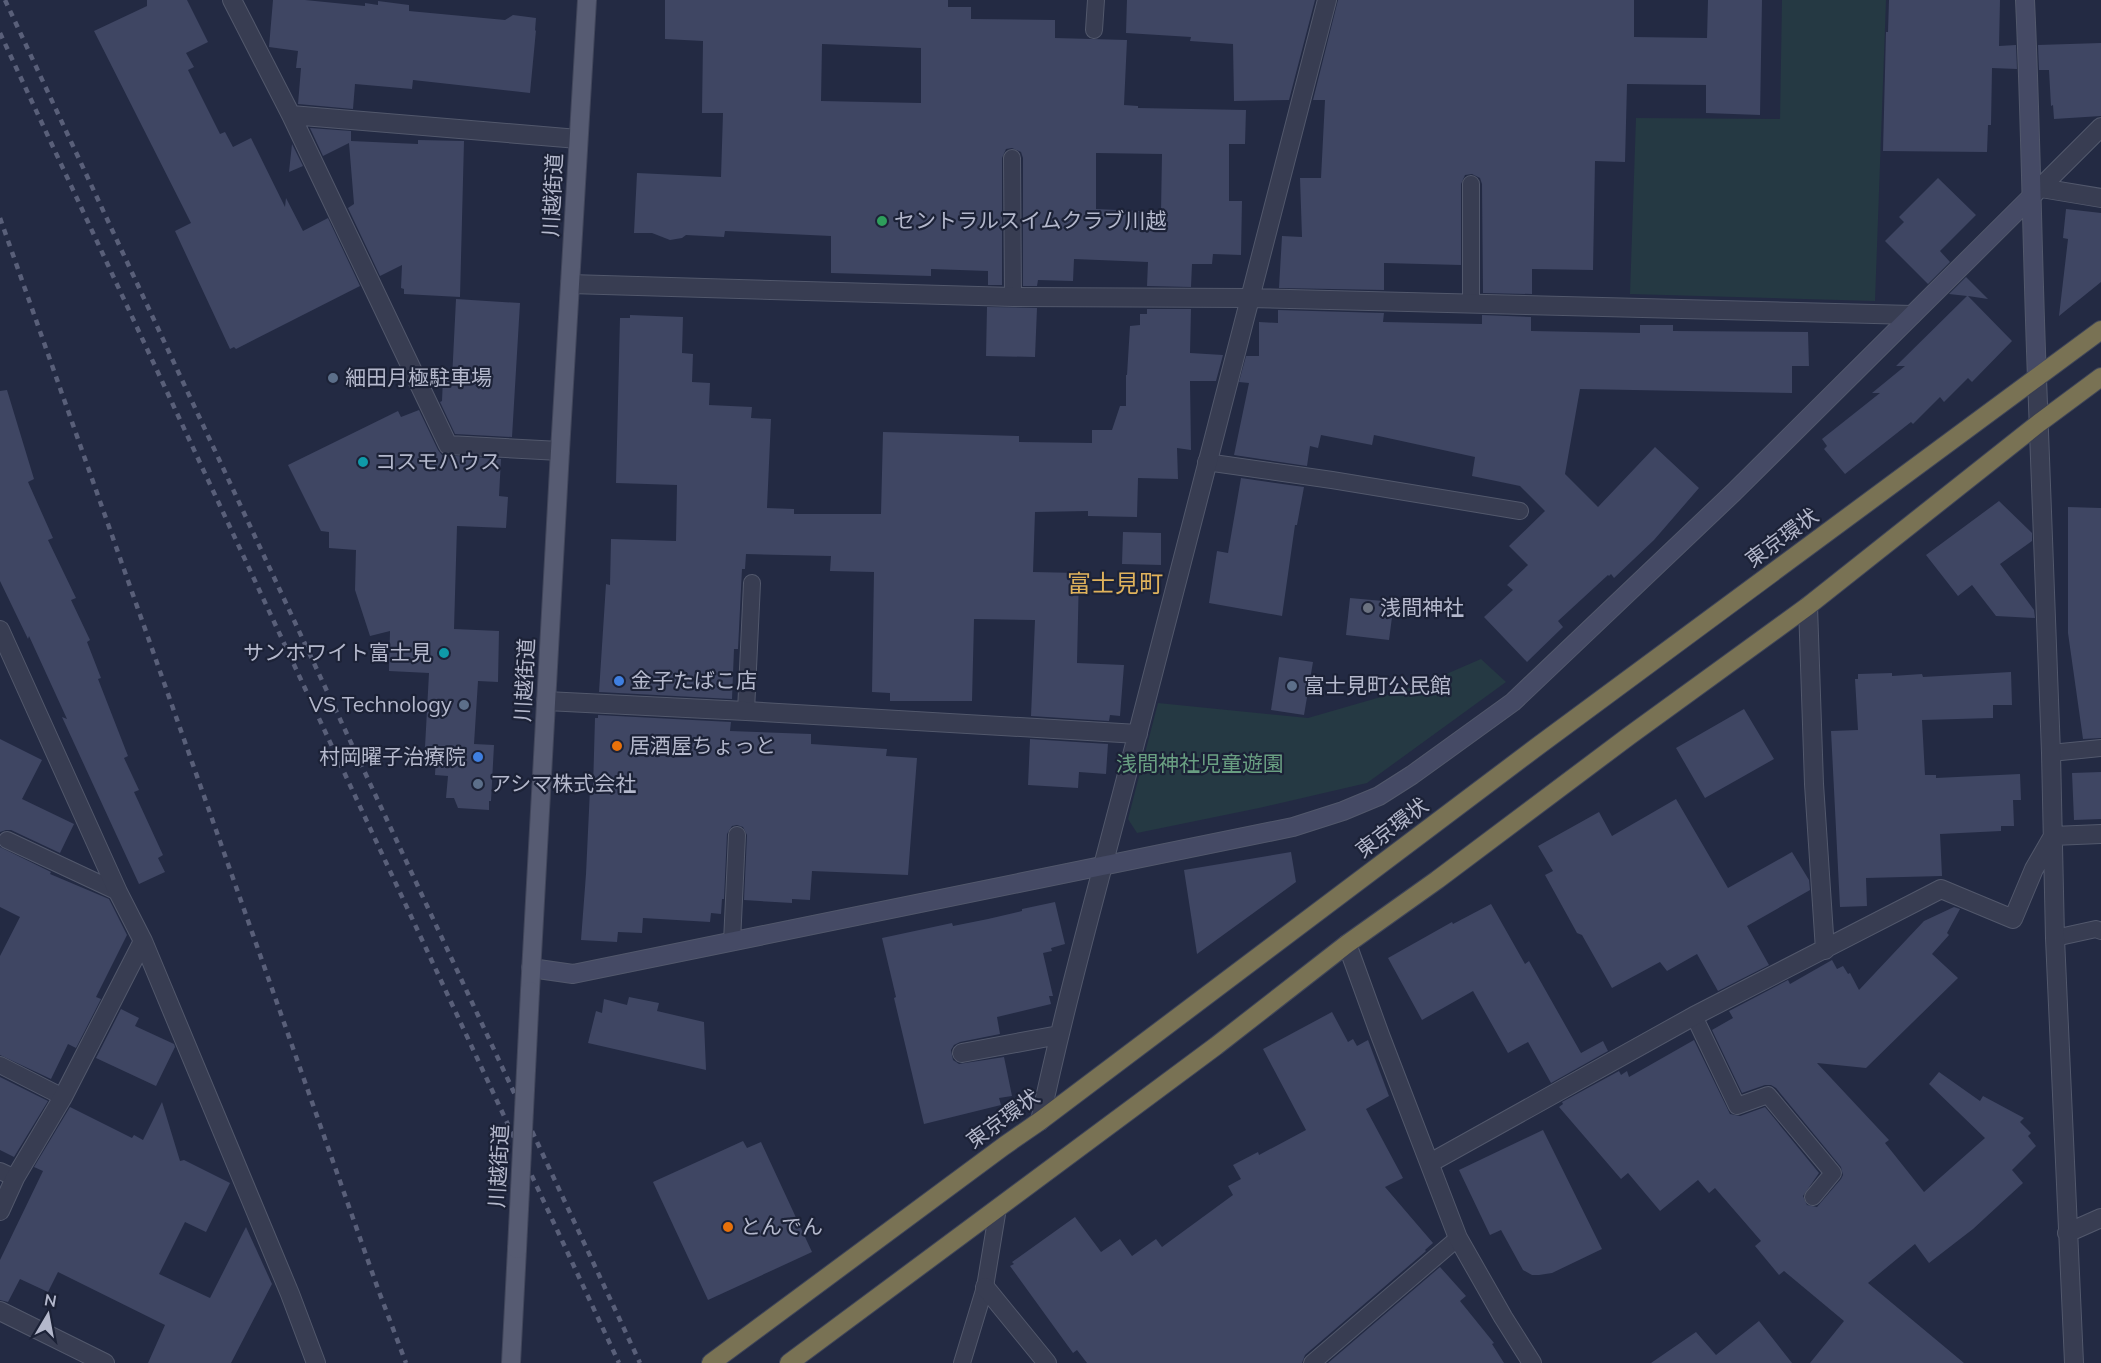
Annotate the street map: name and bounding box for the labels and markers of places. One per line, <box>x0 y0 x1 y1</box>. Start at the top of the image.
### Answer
place label: セントラルスイムクラブ川越 <box>894 207 1167 233</box>
marker: セントラルスイムクラブ川越 <box>875 214 889 228</box>
place label: 細田月極駐車場 <box>345 364 492 390</box>
marker: 細田月極駐車場 <box>326 371 340 385</box>
place label: コスモハウス <box>375 448 501 474</box>
marker: コスモハウス <box>356 455 370 469</box>
place label: 浅間神社 <box>1380 594 1464 620</box>
marker: 浅間神社 <box>1361 601 1375 615</box>
place label: サンホワイト富士見 <box>243 639 432 665</box>
marker: サンホワイト富士見 <box>437 646 451 660</box>
place label: 金子たばこ店 <box>631 667 757 693</box>
place label: 富士見町公民館 <box>1304 672 1451 698</box>
marker: 金子たばこ店 <box>612 674 626 688</box>
marker: 富士見町公民館 <box>1285 679 1299 693</box>
place label: VS Technology <box>309 691 452 717</box>
marker: VS Technology <box>457 698 471 712</box>
place label: 居酒屋ちょっと <box>629 732 776 758</box>
marker: 居酒屋ちょっと <box>610 739 624 753</box>
place label: 村岡曜子治療院 <box>319 743 466 769</box>
marker: 村岡曜子治療院 <box>471 750 485 764</box>
place label: アシマ株式会社 <box>490 770 636 796</box>
marker: アシマ株式会社 <box>471 777 485 791</box>
place label: とんでん <box>740 1213 823 1239</box>
marker: とんでん <box>721 1220 735 1234</box>

